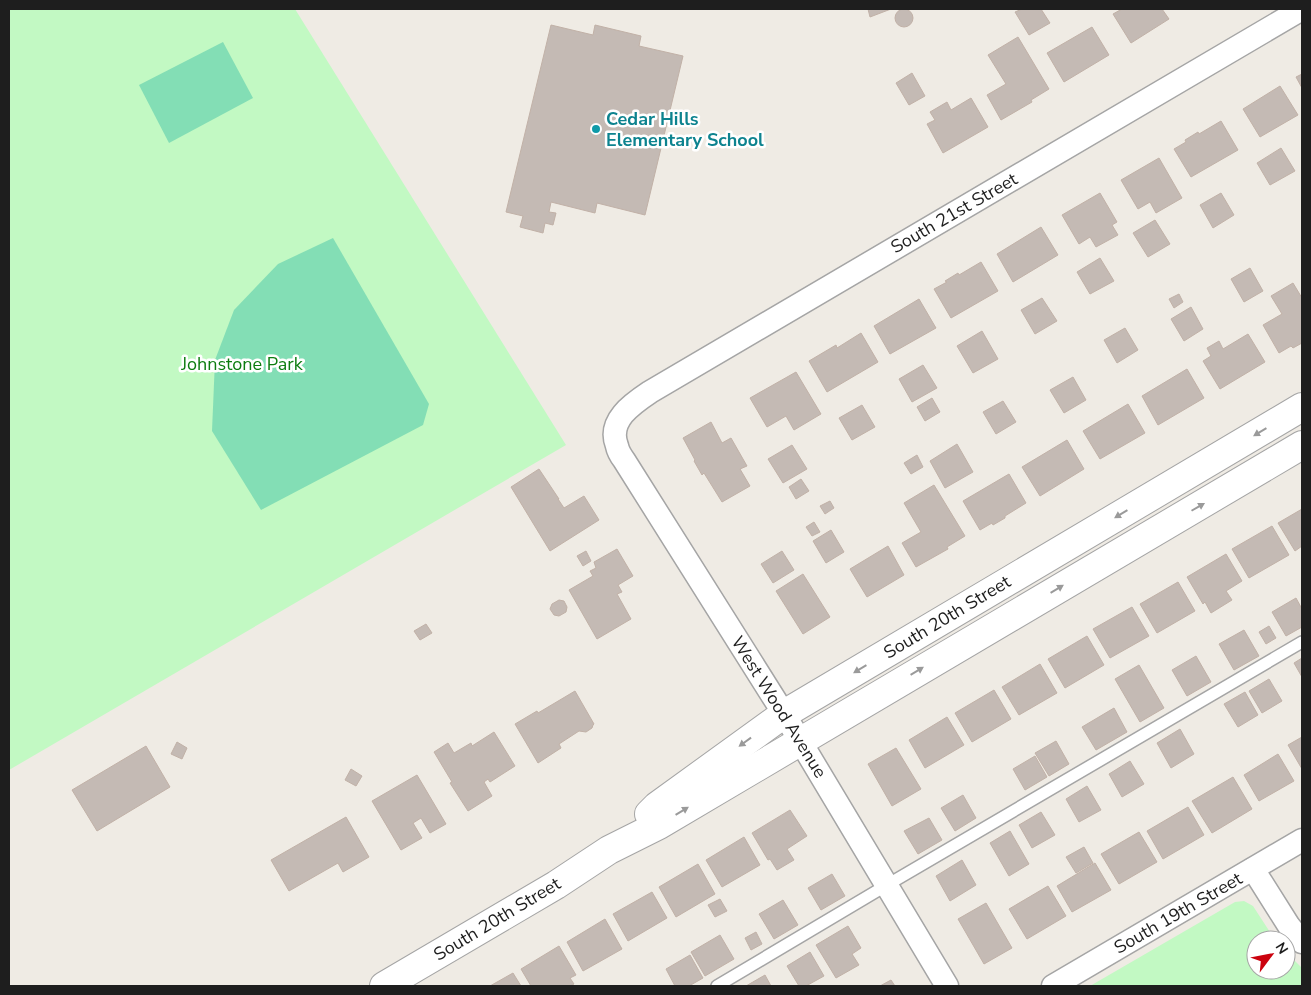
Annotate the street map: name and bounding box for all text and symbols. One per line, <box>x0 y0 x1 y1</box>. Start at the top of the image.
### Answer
place label: Cedar Hills Elementary School <box>606 107 764 152</box>
marker: Cedar Hills Elementary School <box>590 123 602 135</box>
street label: South 21st Street <box>886 167 1022 259</box>
park label: Johnstone Park <box>180 352 304 376</box>
one-way arrow <box>1254 427 1267 436</box>
one-way arrow <box>1191 502 1204 511</box>
one-way arrow <box>1114 510 1127 519</box>
street label: South 20th Street <box>879 569 1016 664</box>
one-way arrow <box>1050 585 1065 593</box>
street label: West Wood Avenue <box>726 632 832 782</box>
one-way arrow <box>854 664 867 673</box>
one-way arrow <box>911 667 924 676</box>
one-way arrow <box>739 737 752 748</box>
one-way arrow <box>676 806 689 815</box>
street label: South 19th Street <box>1110 866 1247 959</box>
street label: South 20th Street <box>429 871 566 966</box>
north arrow <box>1246 930 1296 980</box>
text: N <box>1271 939 1292 958</box>

